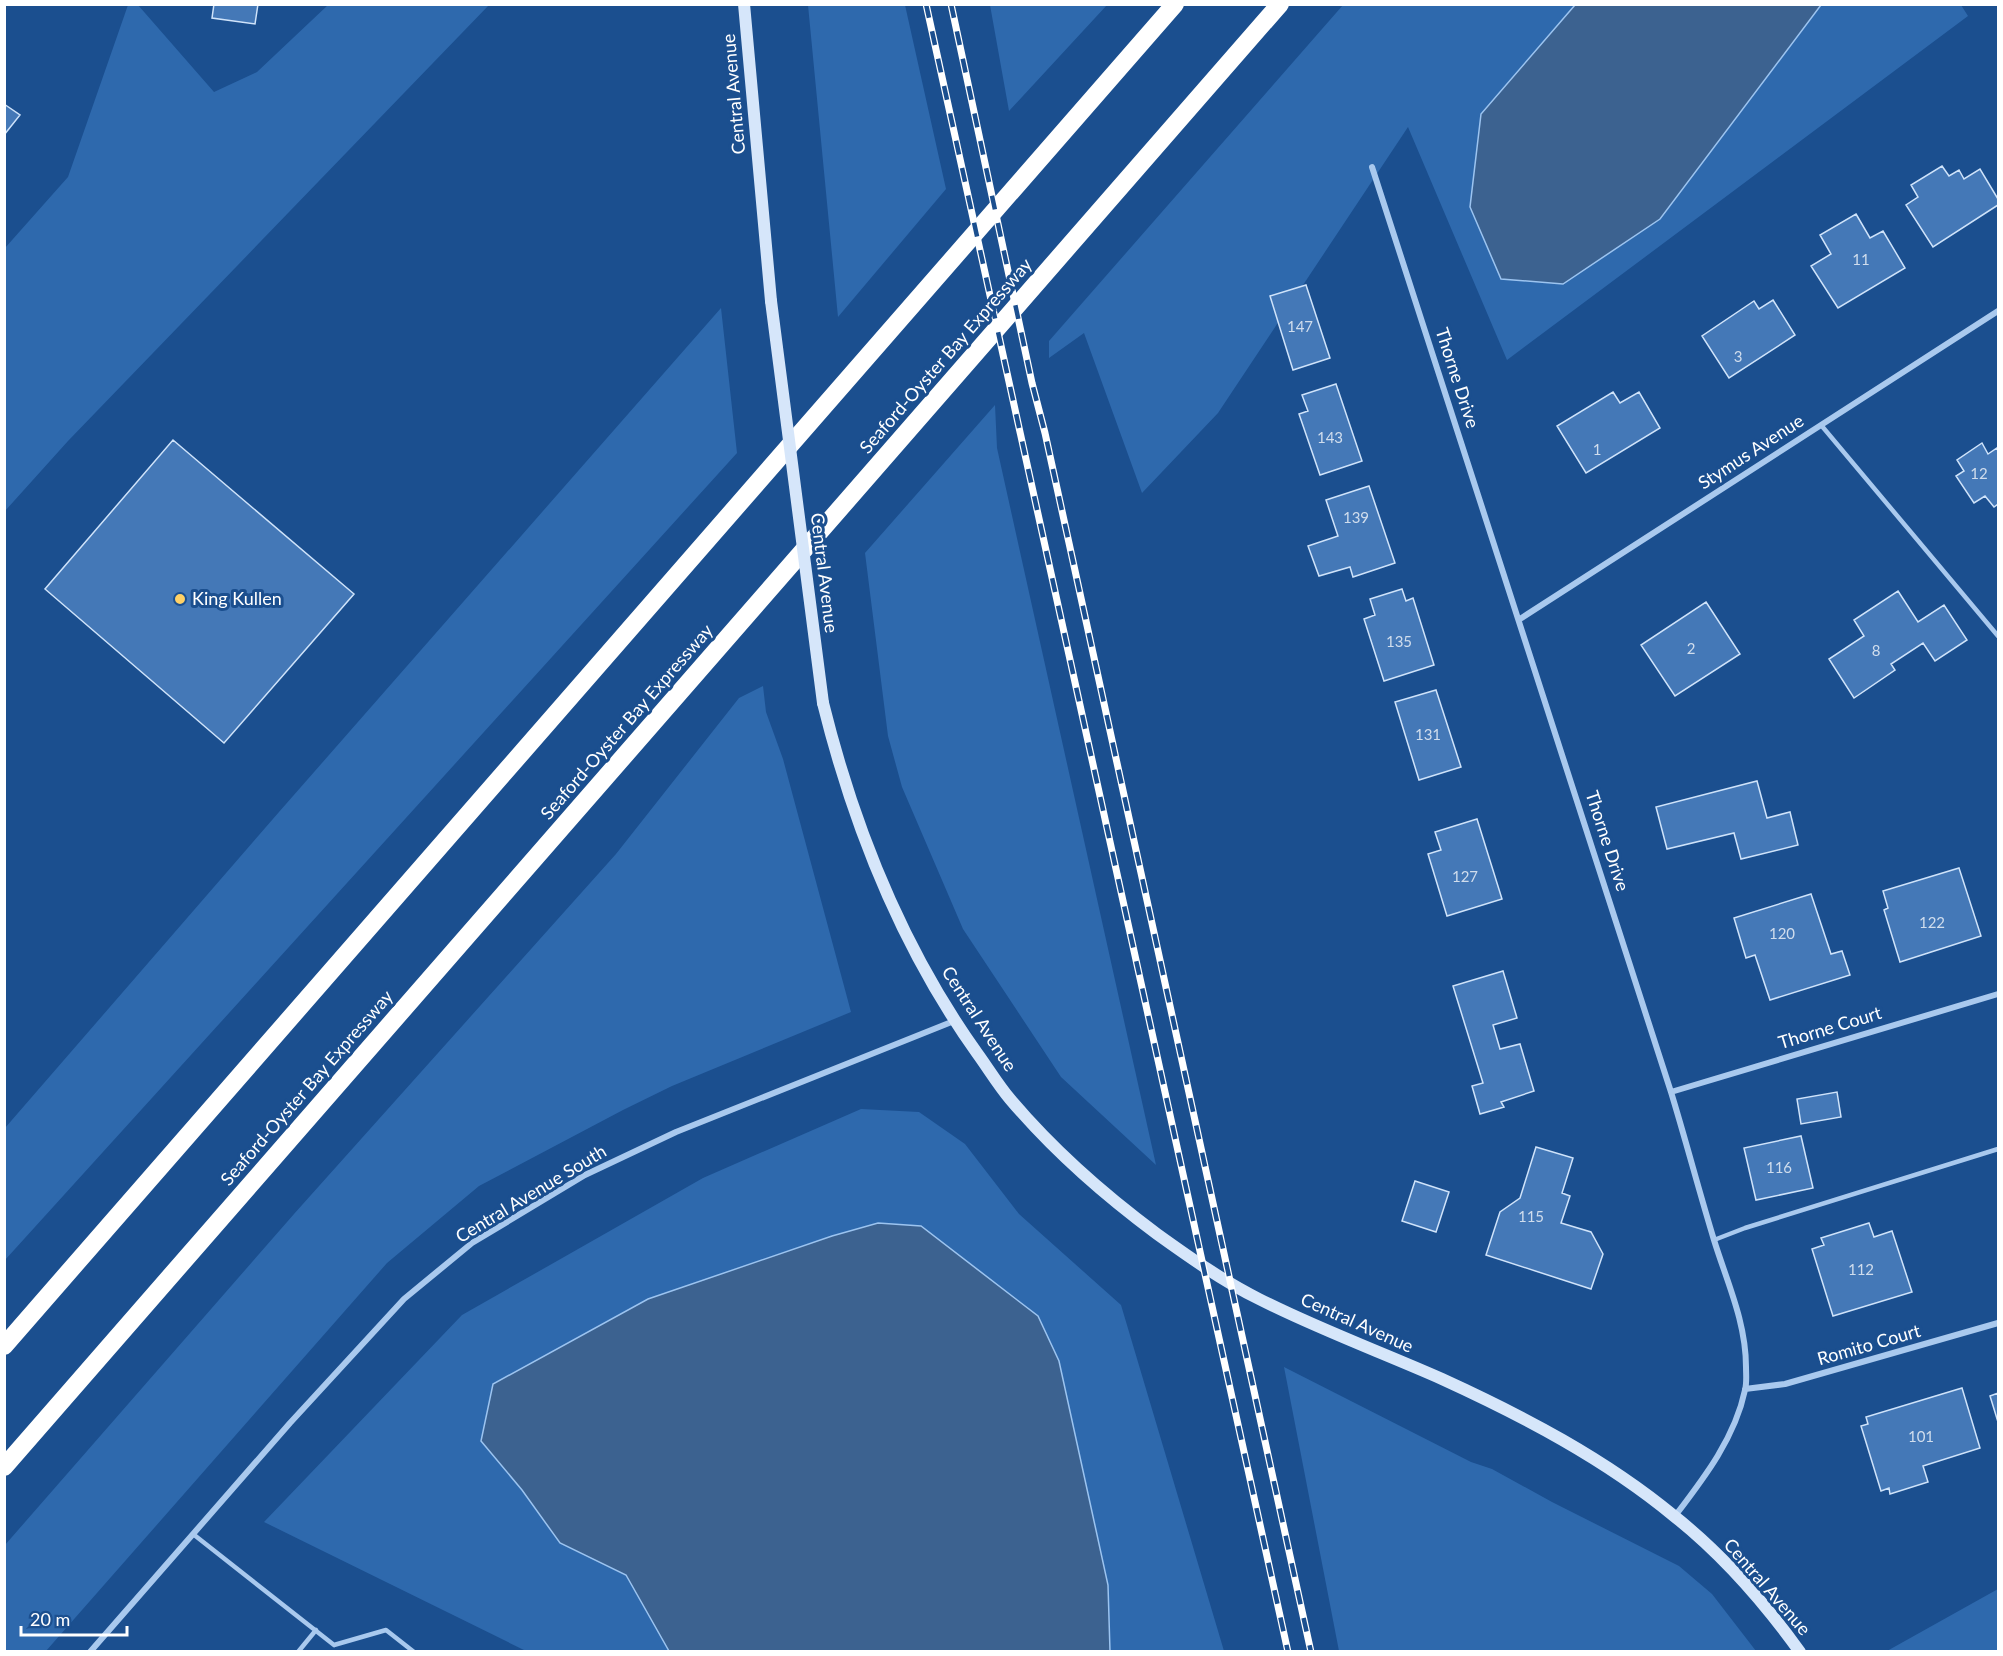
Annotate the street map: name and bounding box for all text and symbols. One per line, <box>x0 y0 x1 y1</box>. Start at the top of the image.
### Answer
street label: Central Avenue <box>717 33 749 155</box>
house number: 11 <box>1852 250 1870 268</box>
street label: Seaford-Oyster Bay Expressway <box>854 253 1037 458</box>
house number: 147 <box>1287 317 1313 335</box>
street label: Thorne Drive <box>1431 325 1485 431</box>
house number: 3 <box>1734 347 1742 365</box>
street label: Stymus Avenue <box>1694 409 1807 493</box>
house number: 143 <box>1317 428 1343 446</box>
house number: 1 <box>1593 440 1601 458</box>
house number: 12 <box>1970 464 1988 482</box>
house number: 139 <box>1343 508 1369 526</box>
street label: Central Avenue <box>807 512 843 634</box>
place label: King Kullen <box>192 587 282 609</box>
marker: King Kullen <box>173 592 187 606</box>
street label: Seaford-Oyster Bay Expressway <box>535 619 718 824</box>
house number: 135 <box>1386 632 1412 650</box>
house number: 2 <box>1687 639 1695 657</box>
house number: 8 <box>1872 641 1880 659</box>
house number: 131 <box>1415 725 1441 743</box>
street label: Thorne Drive <box>1581 788 1635 894</box>
house number: 127 <box>1452 867 1478 885</box>
house number: 122 <box>1919 913 1945 931</box>
house number: 120 <box>1769 924 1795 942</box>
street label: Central Avenue <box>938 962 1022 1075</box>
street label: Seaford-Oyster Bay Expressway <box>215 985 398 1190</box>
street label: Thorne Court <box>1776 1001 1884 1053</box>
street label: Central Avenue South <box>451 1139 610 1247</box>
house number: 116 <box>1766 1158 1792 1176</box>
house number: 115 <box>1518 1207 1544 1225</box>
house number: 112 <box>1848 1260 1874 1278</box>
street label: Central Avenue <box>1298 1287 1417 1357</box>
street label: Romito Court <box>1815 1319 1923 1369</box>
house number: 101 <box>1908 1427 1934 1445</box>
street label: Central Avenue <box>1720 1533 1816 1639</box>
scale bar <box>21 1599 128 1637</box>
text: 20 m <box>30 1608 70 1630</box>

